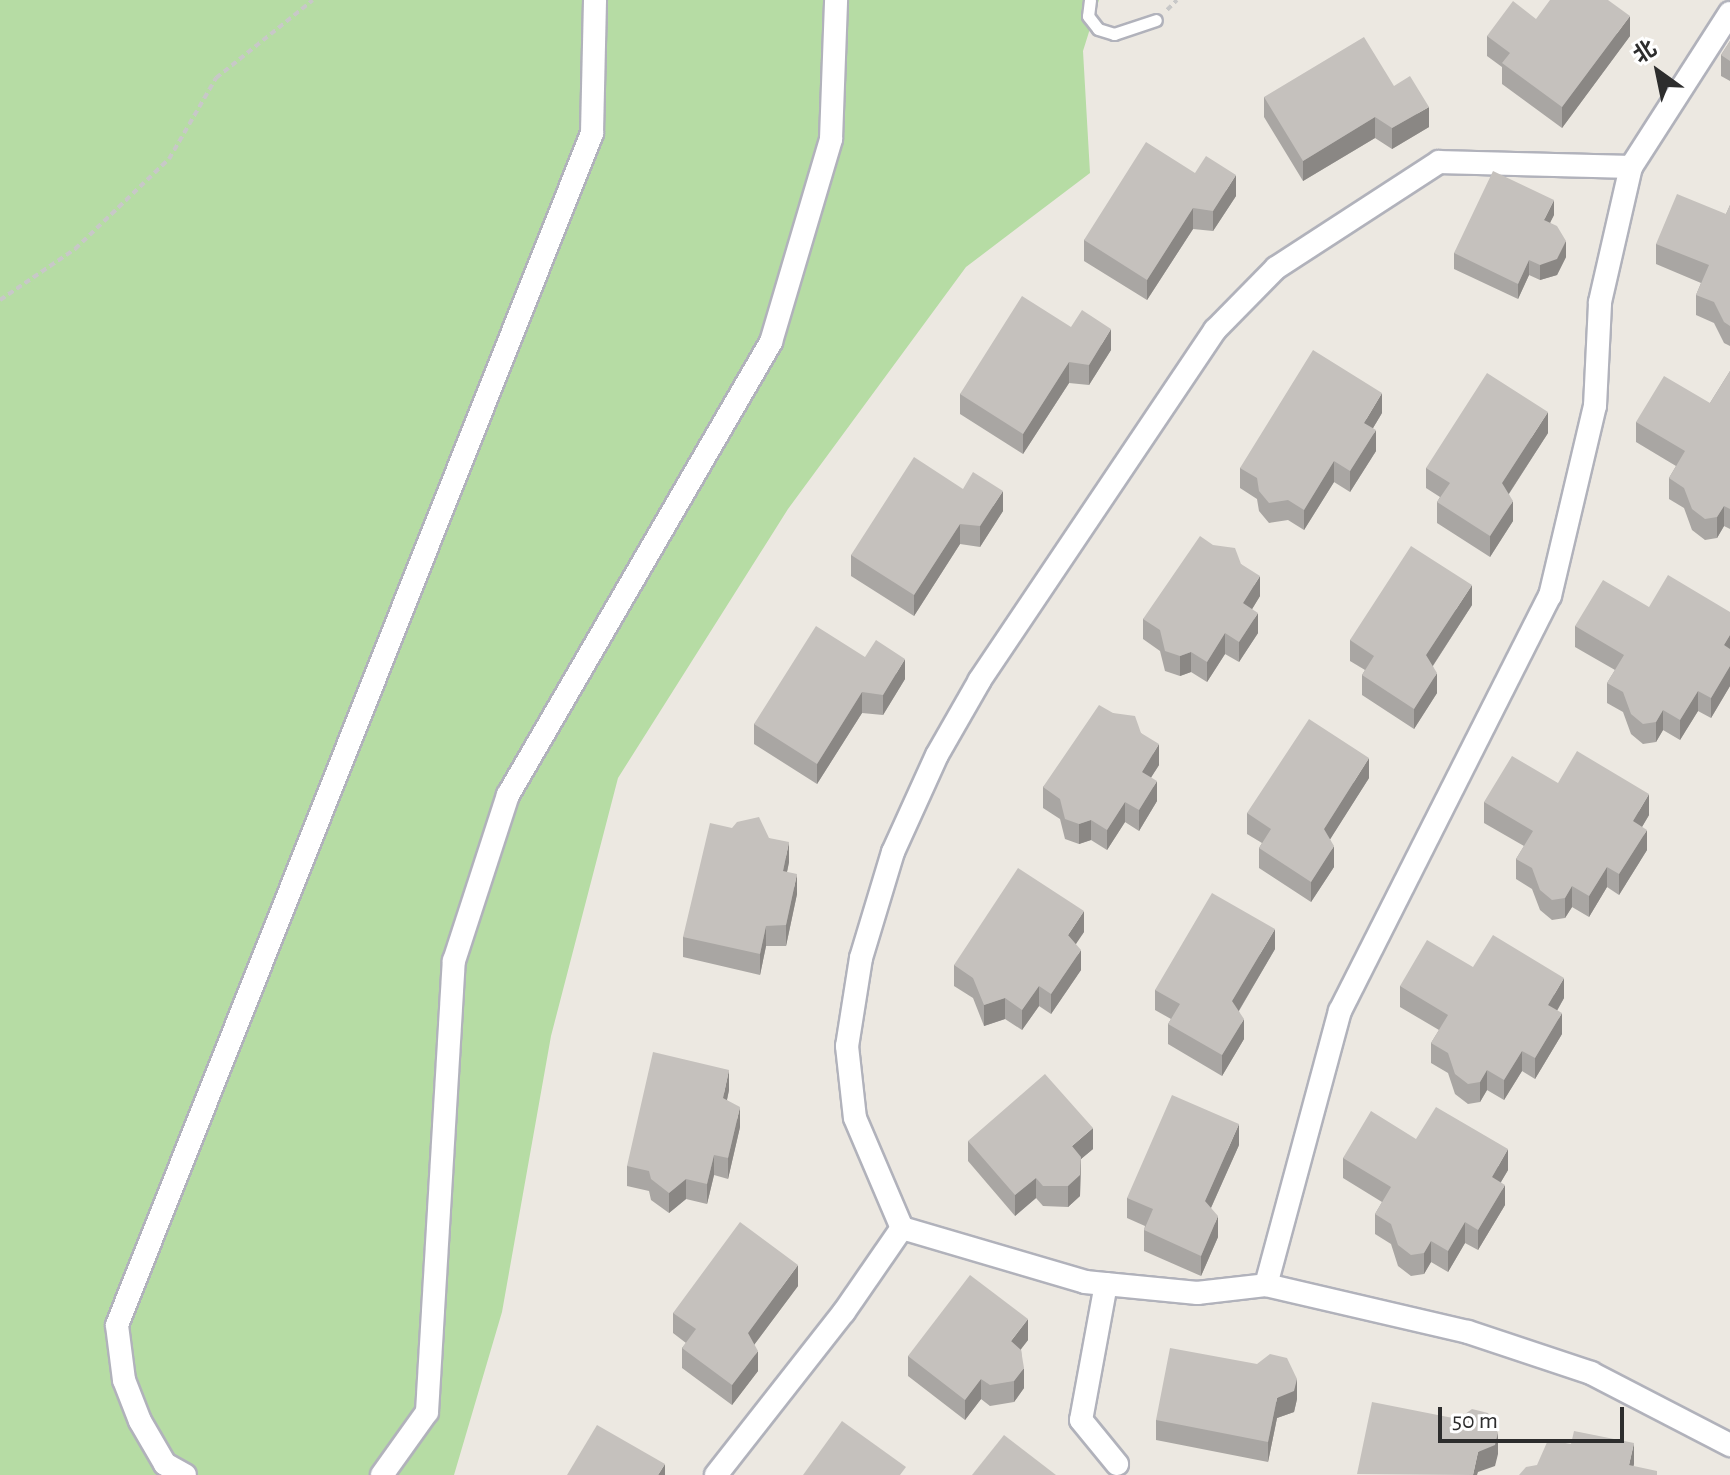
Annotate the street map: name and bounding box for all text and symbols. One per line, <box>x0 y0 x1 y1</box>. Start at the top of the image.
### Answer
north arrow <box>1618 32 1698 112</box>
text: 北 <box>1630 37 1660 67</box>
scale bar <box>1442 1391 1628 1441</box>
text: 50 m <box>1452 1409 1498 1433</box>

